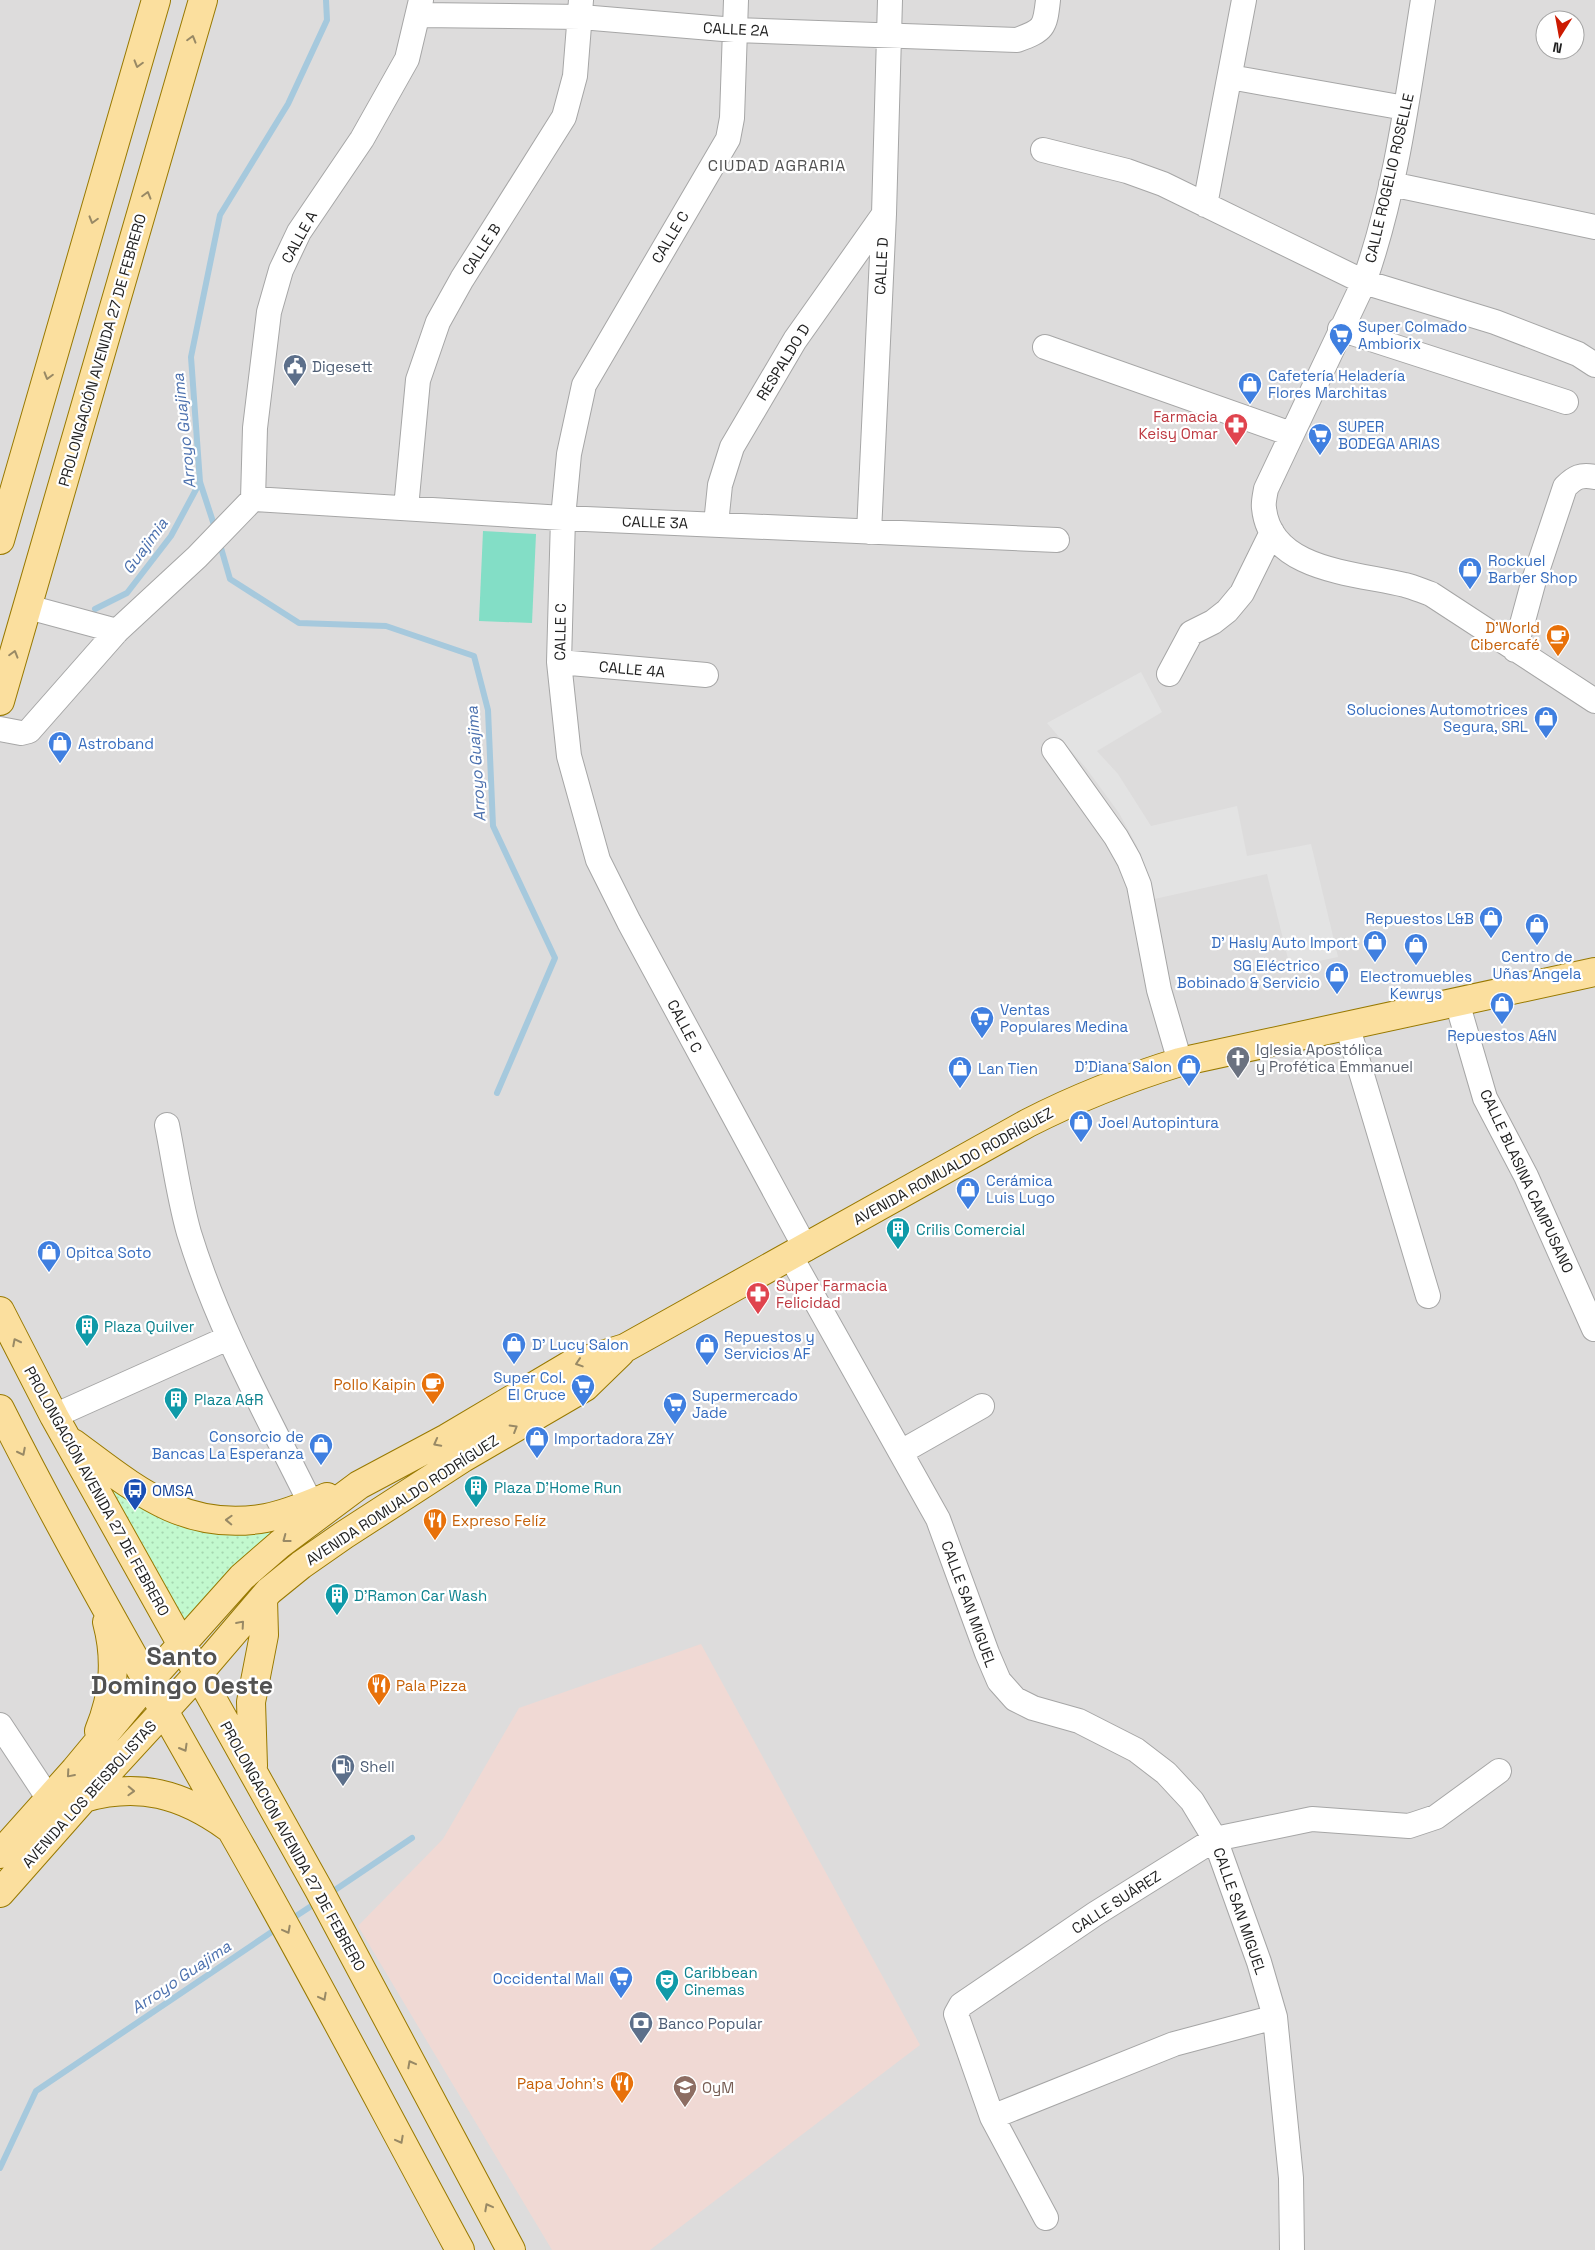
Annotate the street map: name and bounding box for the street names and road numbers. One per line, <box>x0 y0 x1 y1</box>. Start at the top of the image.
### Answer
street label: CALLE 2A <box>702 18 770 40</box>
street label: CALLE ROGELIO ROSELLE <box>1360 91 1418 265</box>
street label: CALLE A <box>277 207 321 266</box>
street label: CALLE C <box>647 208 693 266</box>
street label: PROLONGACIÓN AVENIDA 27 DE FEBRERO <box>54 211 150 489</box>
street label: CALLE B <box>457 220 505 278</box>
street label: CALLE D <box>870 237 892 295</box>
street label: RESPALDO D <box>752 320 814 404</box>
street label: CALLE 3A <box>622 511 689 533</box>
street label: CALLE C <box>550 603 570 661</box>
street label: CALLE 4A <box>598 657 666 681</box>
street label: CALLE C <box>663 996 707 1056</box>
street label: CALLE BLASINA CAMPUSANO <box>1476 1086 1578 1276</box>
street label: AVENIDA ROMUALDO RODRÍGUEZ <box>850 1103 1056 1229</box>
street label: PROLONGACIÓN AVENIDA 27 DE FEBRERO <box>20 1363 174 1619</box>
street label: AVENIDA ROMUALDO RODRÍGUEZ <box>302 1431 502 1569</box>
street label: CALLE SAN MIGUEL <box>937 1538 1001 1670</box>
street label: AVENIDA LOS BEISBOLISTAS <box>18 1716 160 1872</box>
street label: PROLONGACIÓN AVENIDA 27 DE FEBRERO <box>216 1718 370 1974</box>
street label: CALLE SAN MIGUEL <box>1209 1845 1271 1977</box>
street label: CALLE SUÁREZ <box>1068 1866 1164 1938</box>

